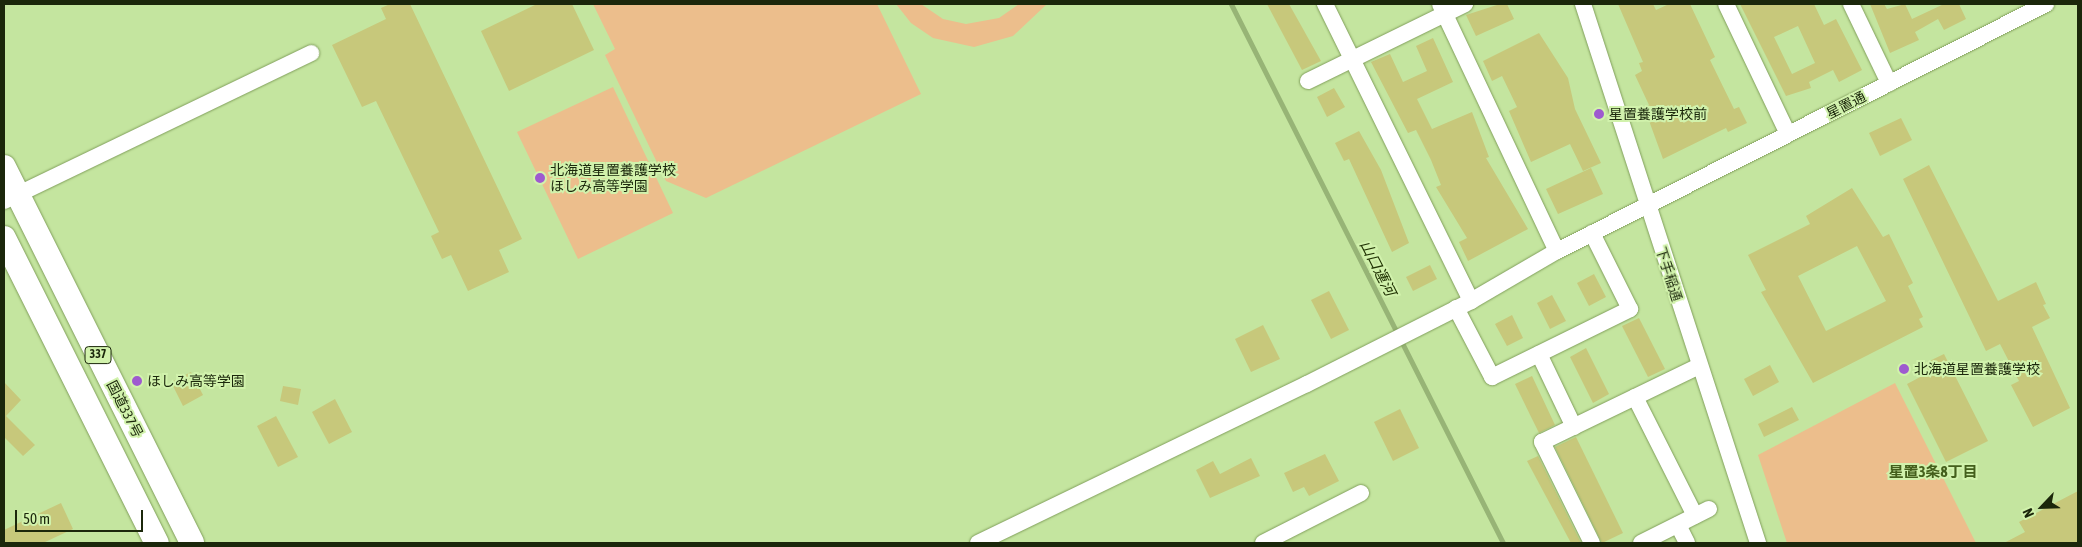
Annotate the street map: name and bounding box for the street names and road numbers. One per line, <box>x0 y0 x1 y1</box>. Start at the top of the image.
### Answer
street label: 星置通 <box>1823 88 1869 122</box>
street label: 下手稲通 <box>1652 245 1686 303</box>
road number: 337 <box>84 346 112 364</box>
street label: 国道337号 <box>104 378 146 440</box>

